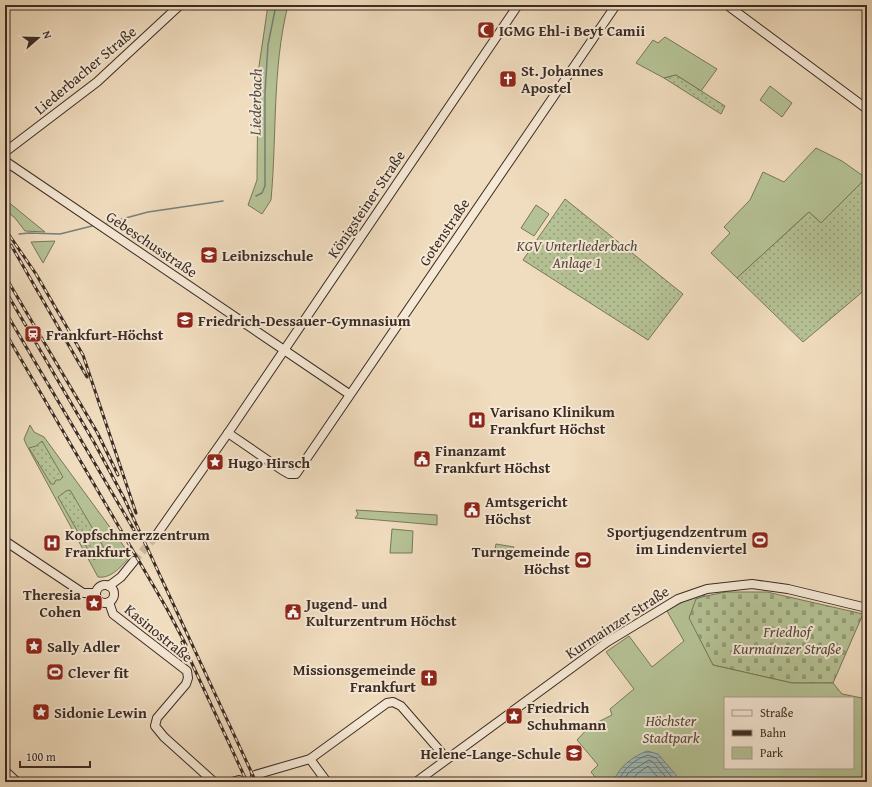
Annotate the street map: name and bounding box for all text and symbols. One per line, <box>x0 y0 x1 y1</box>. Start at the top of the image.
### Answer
north arrow <box>18 18 58 58</box>
mosque icon: IGMG Ehl-i Beyt Camii <box>476 20 496 40</box>
place label: IGMG Ehl-i Beyt Camii <box>499 20 645 41</box>
street label: Liederbacher Straße <box>29 21 141 119</box>
text: N <box>39 28 56 41</box>
place label: St. Johannes Apostel <box>521 60 603 98</box>
water label: Liederbach <box>242 68 268 137</box>
church icon: St. Johannes Apostel <box>498 69 518 89</box>
street label: Königsteiner Straße <box>322 146 410 262</box>
street label: Gotenstraße <box>414 194 474 270</box>
street label: Gebeschusstraße <box>102 206 202 282</box>
park label: KGV Unterliederbach Anlage 1 <box>515 235 638 273</box>
school or university icon: Leibnizschule <box>199 245 219 265</box>
place label: Leibnizschule <box>222 245 313 266</box>
school or university icon: Friedrich-Dessauer-Gymnasium <box>175 310 195 330</box>
place label: Friedrich-Dessauer-Gymnasium <box>198 310 411 331</box>
station icon: Frankfurt-Höchst <box>23 324 43 344</box>
place label: Frankfurt-Höchst <box>46 324 164 345</box>
place label: Varisano Klinikum Frankfurt Höchst <box>490 401 615 439</box>
hospital icon: Varisano Klinikum Frankfurt Höchst <box>467 410 487 430</box>
place label: Finanzamt Frankfurt Höchst <box>435 440 551 478</box>
public building icon: Finanzamt Frankfurt Höchst <box>412 449 432 469</box>
place icon: Hugo Hirsch <box>205 452 225 472</box>
place label: Hugo Hirsch <box>228 452 310 473</box>
place label: Amtsgericht Höchst <box>485 491 568 529</box>
public building icon: Amtsgericht Höchst <box>462 500 482 520</box>
place label: Sportjugendzentrum im Lindenviertel <box>607 521 747 559</box>
place label: Kopfschmerzzentrum Frankfurt <box>65 524 210 562</box>
sports icon: Sportjugendzentrum im Lindenviertel <box>750 530 770 550</box>
hospital icon: Kopfschmerzzentrum Frankfurt <box>42 533 62 553</box>
place label: Turngemeinde Höchst <box>472 541 570 579</box>
sports icon: Turngemeinde Höchst <box>573 550 593 570</box>
street label: Kurmainzer Straße <box>561 581 673 663</box>
place label: Theresia Cohen <box>23 584 81 622</box>
place icon: Theresia Cohen <box>84 593 104 613</box>
place label: Jugend- und Kulturzentrum Höchst <box>303 593 457 631</box>
street label: Kasinostraße <box>120 599 198 667</box>
public building icon: Jugend- und Kulturzentrum Höchst <box>283 602 303 622</box>
park label: Friedhof Kurmainzer Straße <box>732 621 841 659</box>
place icon: Sally Adler <box>24 636 44 656</box>
place label: Sally Adler <box>47 636 120 657</box>
place label: Missionsgemeinde Frankfurt <box>293 659 416 697</box>
sports icon: Clever fit <box>45 662 65 682</box>
place label: Clever fit <box>68 662 129 683</box>
church icon: Missionsgemeinde Frankfurt <box>419 668 439 688</box>
place label: Friedrich Schuhmann <box>527 697 606 735</box>
legend <box>724 697 854 769</box>
place icon: Sidonie Lewin <box>31 702 51 722</box>
place label: Sidonie Lewin <box>54 702 147 723</box>
text: Straße <box>760 704 794 721</box>
place icon: Friedrich Schuhmann <box>504 706 524 726</box>
park label: Höchster Stadtpark <box>643 710 700 748</box>
text: Bahn <box>760 724 786 741</box>
scale bar <box>20 743 90 769</box>
place label: Helene-Lange-Schule <box>420 743 561 764</box>
school or university icon: Helene-Lange-Schule <box>564 743 584 763</box>
text: Park <box>760 744 784 761</box>
text: 100 m <box>26 748 56 765</box>

